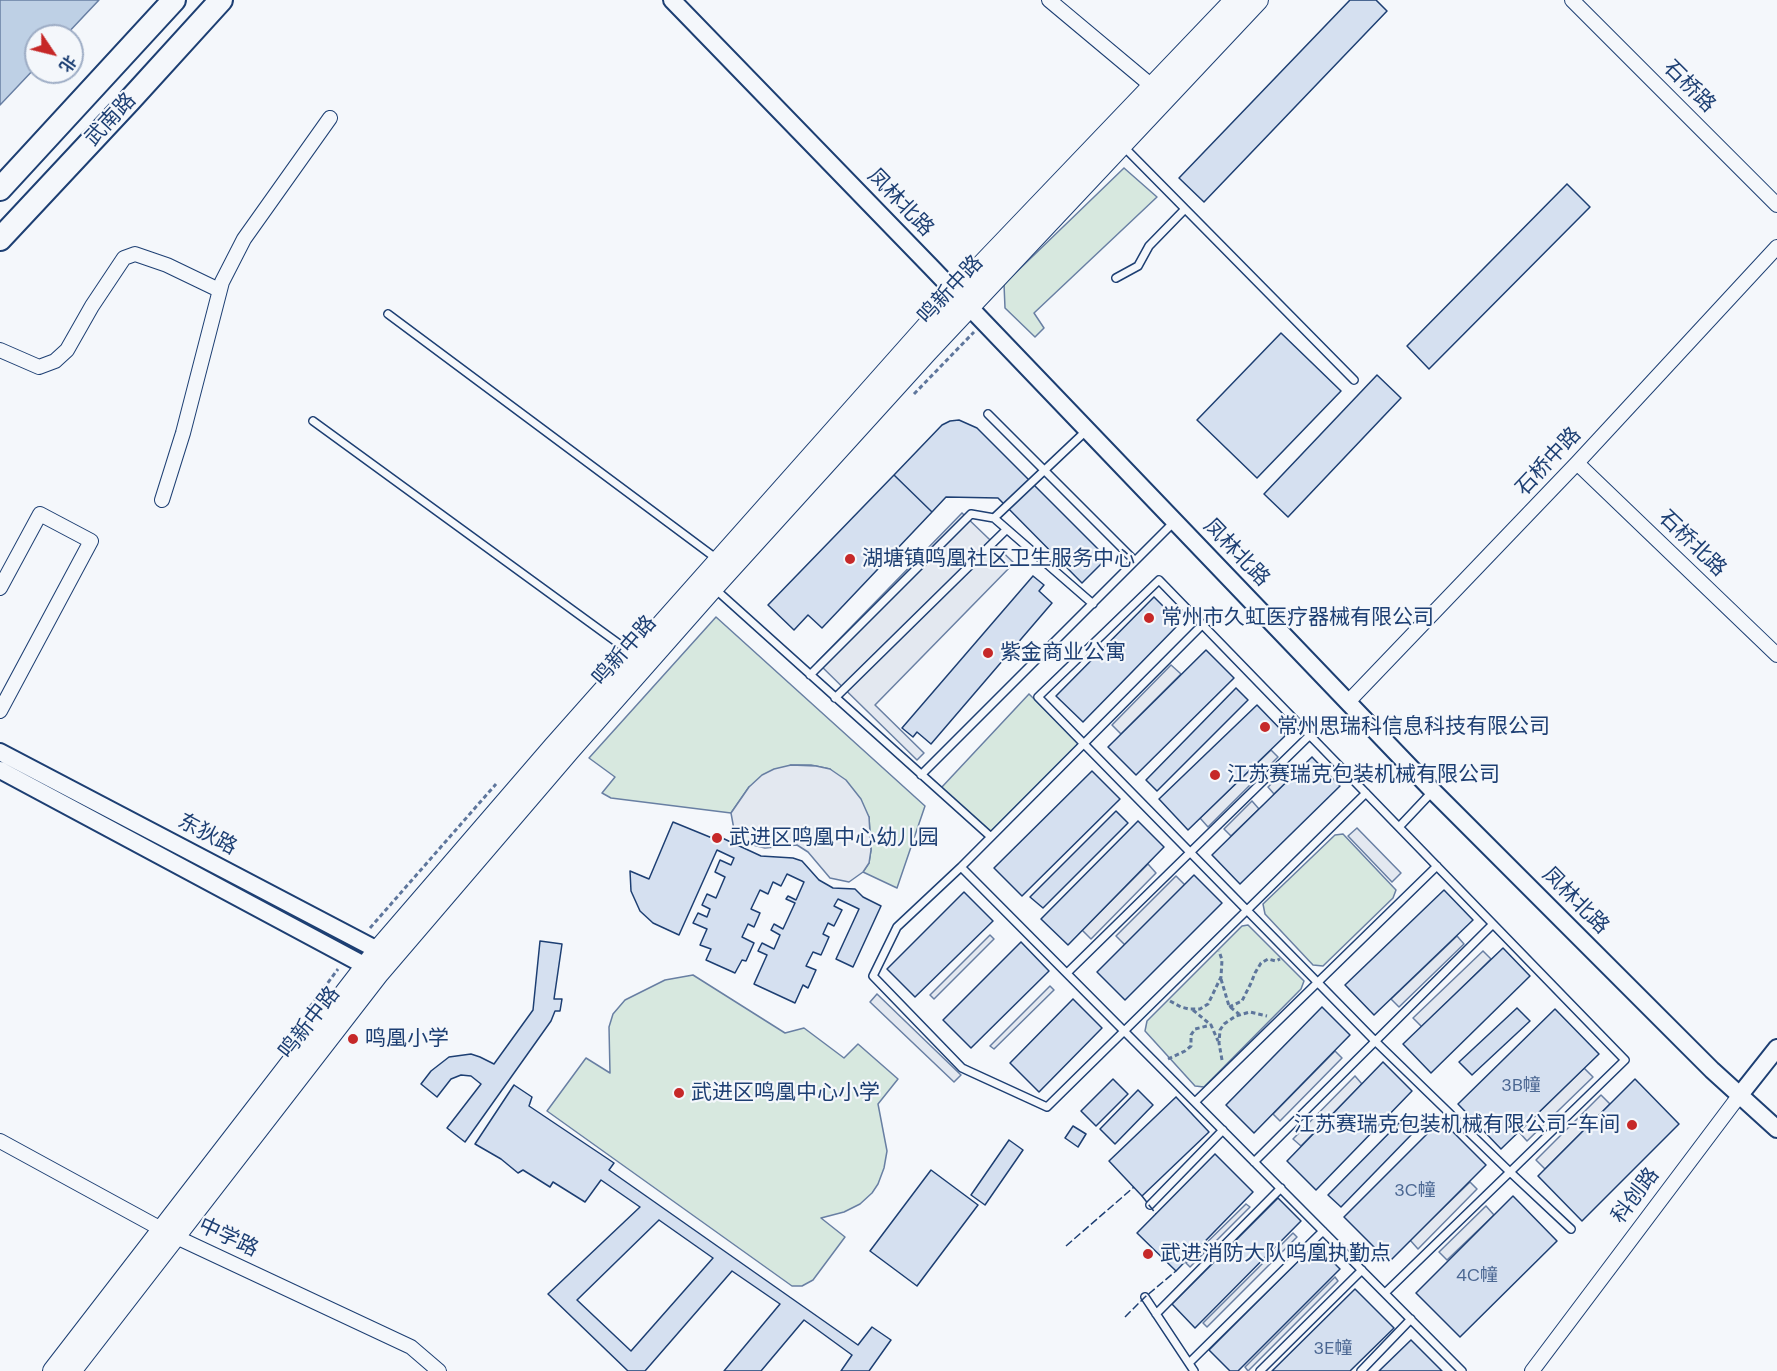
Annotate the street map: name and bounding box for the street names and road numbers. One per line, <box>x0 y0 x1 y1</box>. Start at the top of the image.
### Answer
street label: 石桥路 <box>1658 56 1720 118</box>
street label: 武南路 <box>80 88 142 152</box>
street label: 凤林北路 <box>862 164 938 242</box>
street label: 鸣新中路 <box>913 251 989 329</box>
street label: 石桥中路 <box>1511 423 1587 501</box>
street label: 石桥北路 <box>1653 506 1731 582</box>
street label: 凤林北路 <box>1198 514 1274 592</box>
street label: 鸣新中路 <box>588 611 662 691</box>
street label: 东狄路 <box>173 809 241 861</box>
street label: 凤林北路 <box>1536 862 1614 940</box>
street label: 鸣新中路 <box>274 982 346 1064</box>
street label: 科创路 <box>1607 1163 1665 1229</box>
street label: 中学路 <box>194 1213 262 1263</box>

